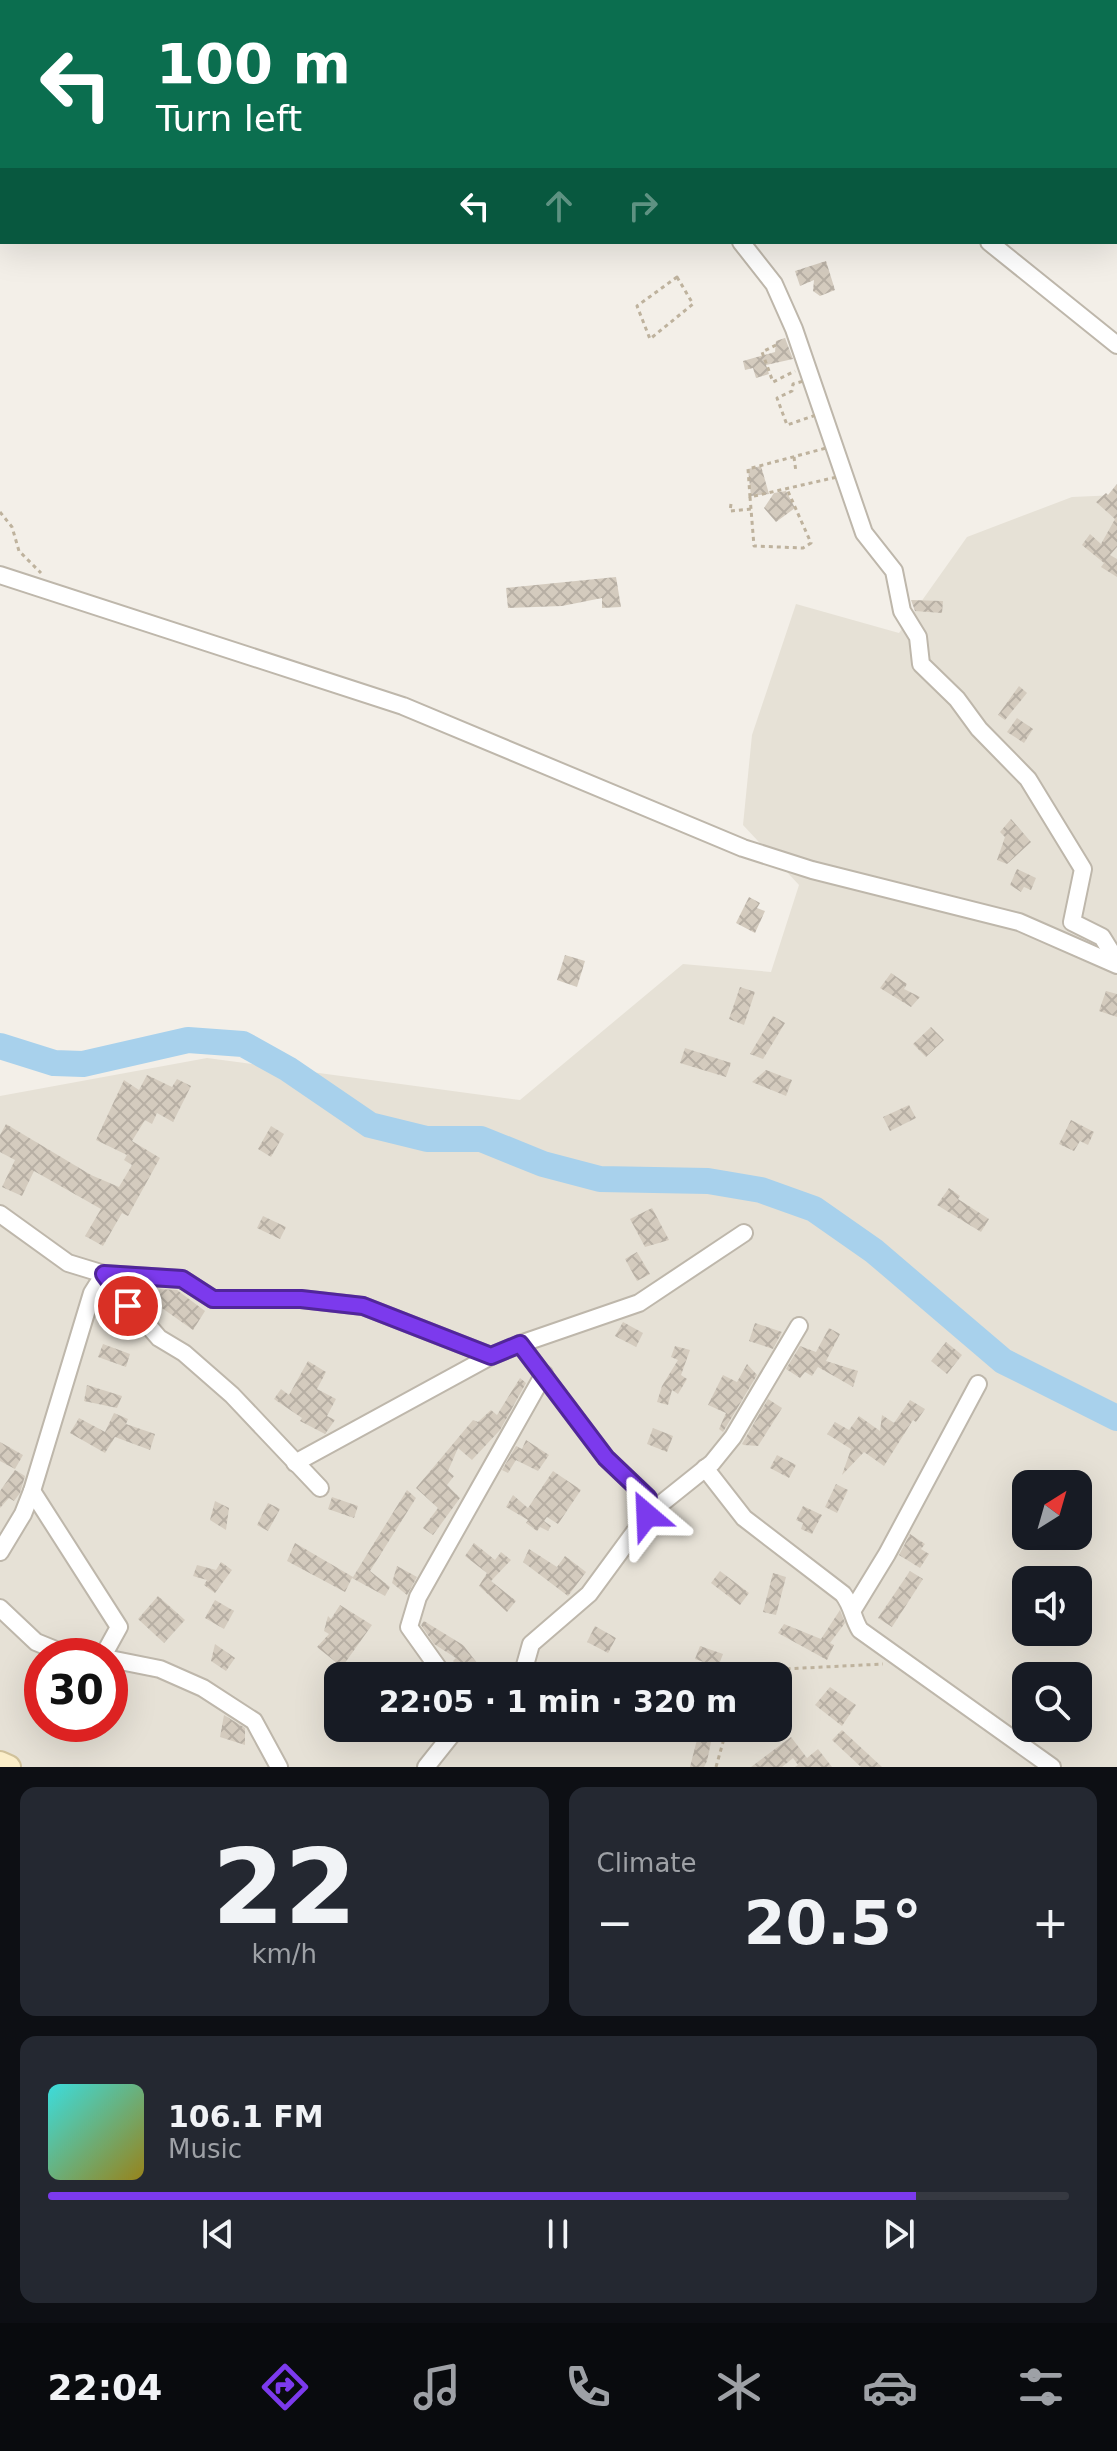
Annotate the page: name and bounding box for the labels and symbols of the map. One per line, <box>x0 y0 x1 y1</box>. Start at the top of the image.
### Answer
pin <box>94 1272 162 1340</box>
north arrow <box>1012 1470 1092 1550</box>
position arrow <box>605 1473 689 1557</box>
speed limit sign: 30 <box>24 1638 128 1742</box>

